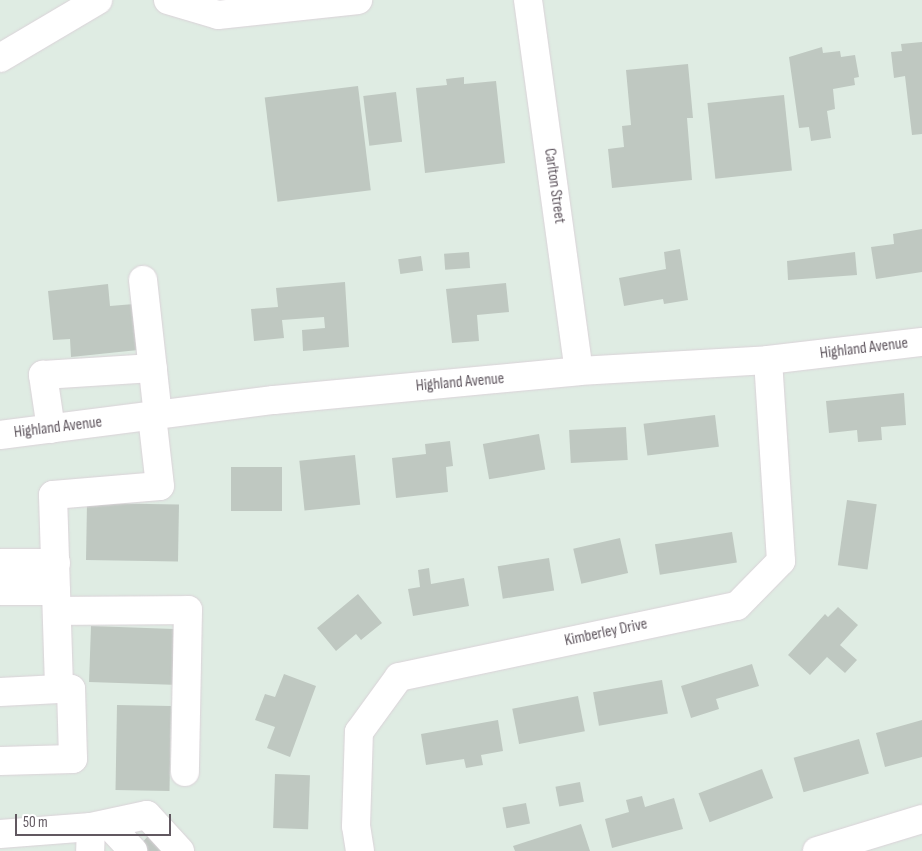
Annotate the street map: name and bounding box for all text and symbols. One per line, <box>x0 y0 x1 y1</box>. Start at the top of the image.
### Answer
street label: Carlton Street <box>539 147 569 225</box>
street label: Highland Avenue <box>819 334 909 364</box>
street label: Highland Avenue <box>415 370 505 396</box>
street label: Highland Avenue <box>13 413 103 443</box>
street label: Kimberley Drive <box>563 615 649 651</box>
scale bar <box>18 804 174 836</box>
text: 50 m <box>23 813 48 832</box>

